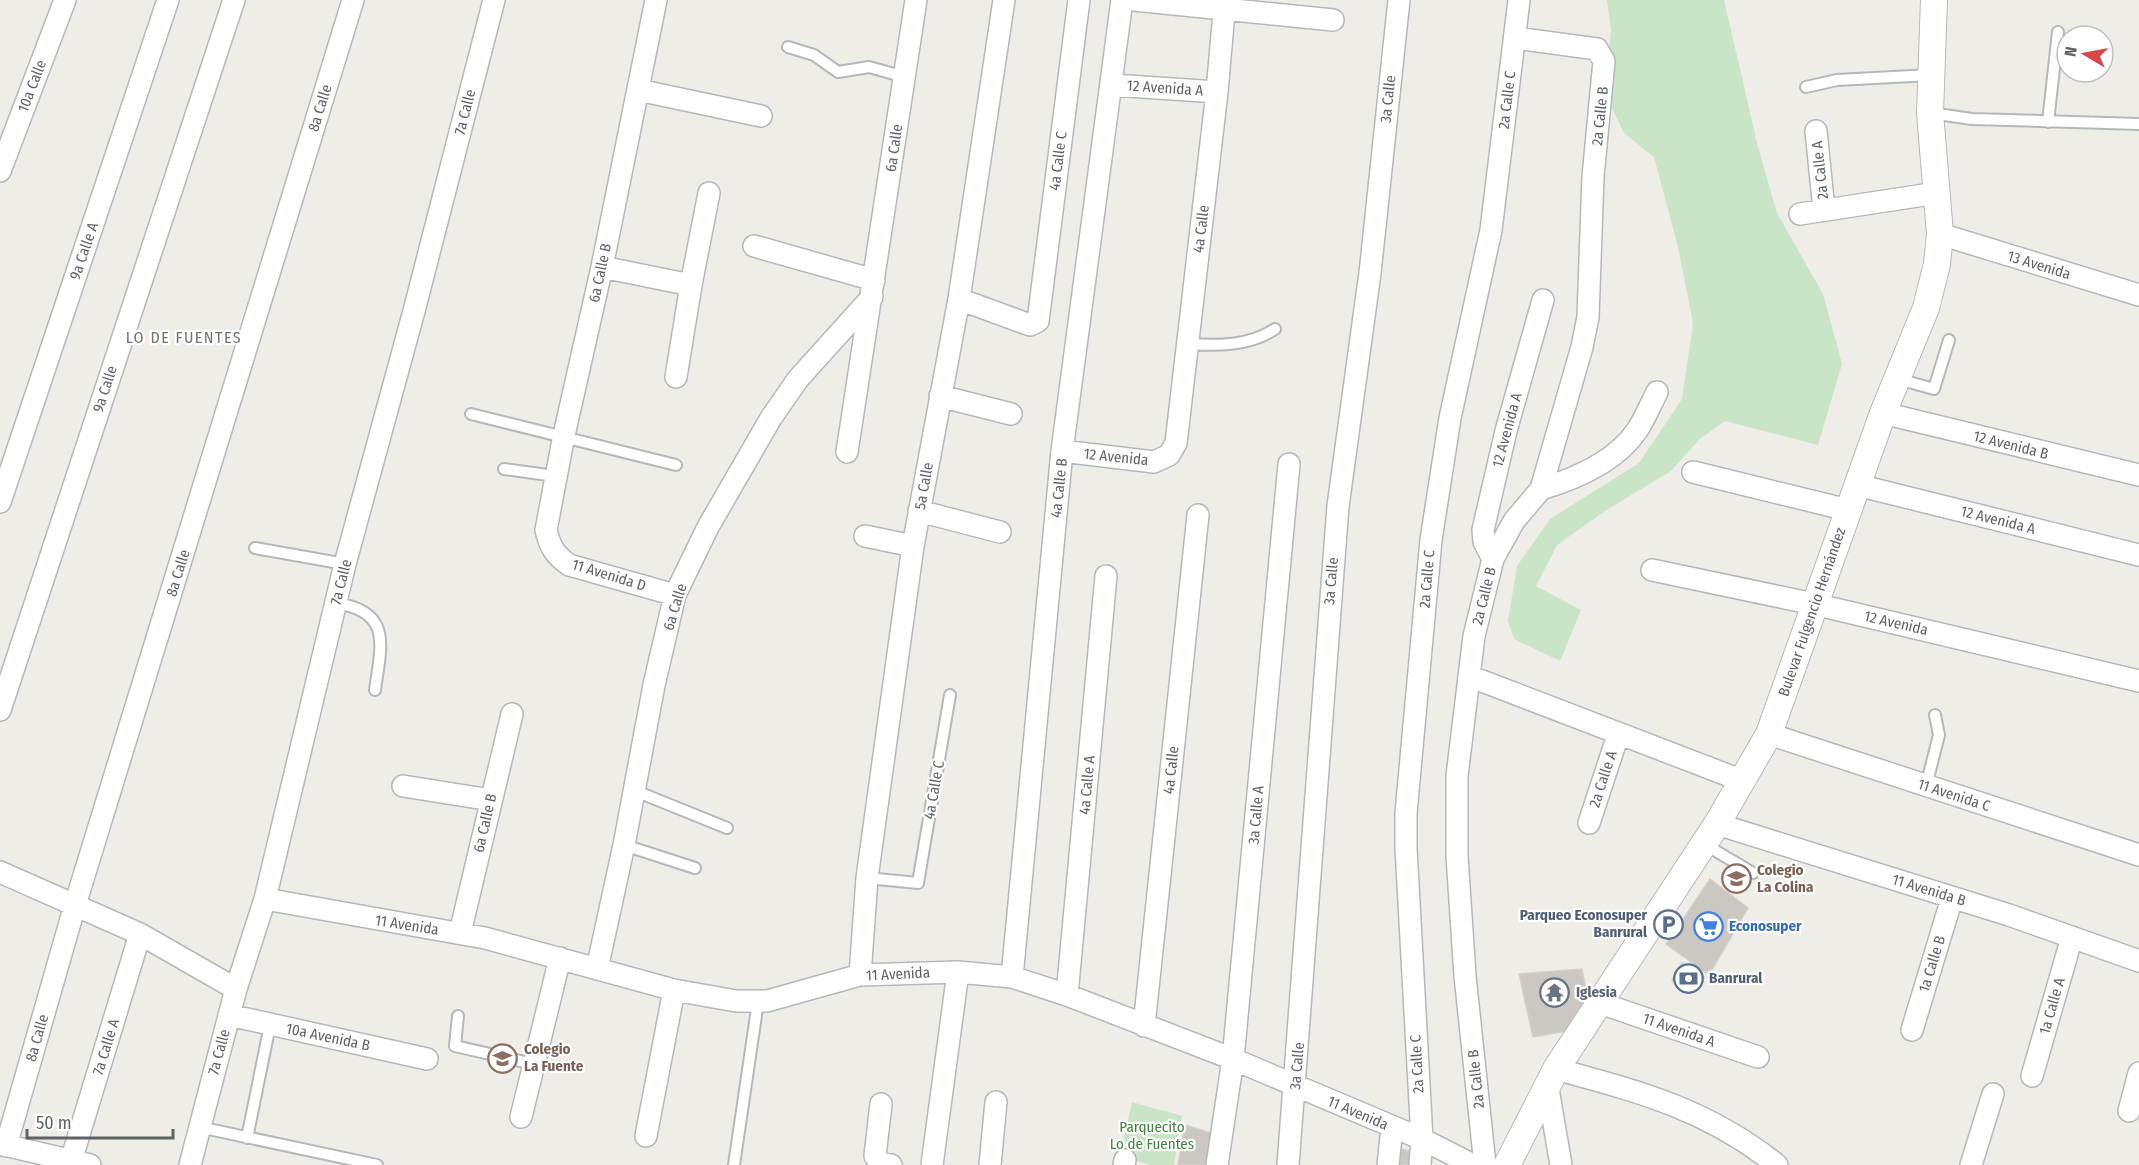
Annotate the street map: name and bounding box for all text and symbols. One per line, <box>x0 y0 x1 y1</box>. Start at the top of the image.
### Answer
north arrow <box>2055 24 2115 84</box>
text: N <box>2061 45 2081 58</box>
street label: 10a Calle <box>14 57 50 115</box>
street label: 2a Calle C <box>1495 70 1520 130</box>
street label: 3a Calle <box>1377 74 1399 124</box>
street label: 12 Avenida A <box>1126 76 1204 100</box>
street label: 8a Calle <box>304 82 336 134</box>
street label: 2a Calle B <box>1588 86 1612 146</box>
street label: 7a Calle <box>451 87 479 137</box>
street label: 6a Calle <box>882 123 906 173</box>
street label: 4a Calle C <box>1045 130 1071 191</box>
street label: 2a Calle A <box>1808 140 1832 200</box>
street label: 4a Calle <box>1189 204 1213 254</box>
street label: 9a Calle A <box>66 220 102 282</box>
street label: 6a Calle B <box>585 242 615 304</box>
street label: 13 Avenida <box>2005 247 2073 283</box>
district label: LO DE FUENTES <box>126 328 242 347</box>
street label: 9a Calle <box>89 363 121 415</box>
street label: 12 Avenida A <box>1488 391 1526 469</box>
street label: 12 Avenida B <box>1972 427 2050 463</box>
street label: 12 Avenida <box>1083 445 1149 469</box>
street label: 4a Calle B <box>1047 457 1071 519</box>
street label: 5a Calle <box>911 461 937 511</box>
street label: 12 Avenida A <box>1959 502 2037 538</box>
street label: Bulevar Fulgencio Hernández <box>1775 525 1849 699</box>
street label: 8a Calle <box>162 547 194 599</box>
street label: 2a Calle C <box>1415 549 1439 609</box>
street label: 11 Avenida D <box>570 555 648 595</box>
street label: 7a Calle <box>327 557 355 607</box>
street label: 3a Calle <box>1320 557 1342 605</box>
street label: 2a Calle B <box>1468 565 1500 627</box>
street label: 6a Calle <box>659 581 691 633</box>
street label: 12 Avenida <box>1862 607 1930 639</box>
street label: 4a Calle <box>1160 745 1182 795</box>
street label: 2a Calle A <box>1585 748 1621 810</box>
street label: 4a Calle A <box>1075 754 1099 815</box>
street label: 4a Calle C <box>920 759 948 821</box>
street label: 11 Avenida C <box>1915 775 1993 815</box>
street label: 3a Calle A <box>1244 785 1268 845</box>
street label: 6a Calle B <box>469 792 501 854</box>
place label: Colegio La Colina <box>1757 861 1814 896</box>
school or university icon: Colegio La Colina <box>1720 863 1752 895</box>
street label: 11 Avenida B <box>1890 870 1968 910</box>
place label: Parqueo Econosuper Banrural <box>1520 906 1648 941</box>
parking icon: Parqueo Econosuper Banrural <box>1652 908 1684 940</box>
supermarket icon: Econosuper <box>1692 910 1724 942</box>
street label: 11 Avenida <box>374 911 440 939</box>
place label: Econosuper <box>1729 917 1802 935</box>
street label: 1a Calle B <box>1915 933 1949 995</box>
bank icon: Banrural <box>1672 962 1704 994</box>
street label: 11 Avenida <box>866 963 930 985</box>
place label: Banrural <box>1709 969 1763 987</box>
temple icon: Iglesia <box>1539 976 1571 1008</box>
street label: 1a Calle A <box>2035 976 2069 1036</box>
place label: Iglesia <box>1576 983 1618 1001</box>
street label: 11 Avenida A <box>1640 1009 1718 1051</box>
street label: 8a Calle <box>22 1012 52 1064</box>
street label: 7a Calle A <box>89 1017 123 1077</box>
street label: 10a Avenida B <box>284 1019 372 1055</box>
street label: 7a Calle <box>204 1027 234 1077</box>
street label: 2a Calle C <box>1406 1034 1428 1094</box>
place label: Colegio La Fuente <box>524 1040 584 1075</box>
school or university icon: Colegio La Fuente <box>487 1042 519 1074</box>
street label: 3a Calle <box>1286 1042 1308 1090</box>
street label: 2a Calle B <box>1464 1049 1488 1109</box>
street label: 11 Avenida <box>1325 1092 1391 1134</box>
scale bar <box>27 1102 172 1140</box>
text: 50 m <box>36 1112 72 1134</box>
park label: Parquecito Lo de Fuentes <box>1110 1118 1194 1153</box>

